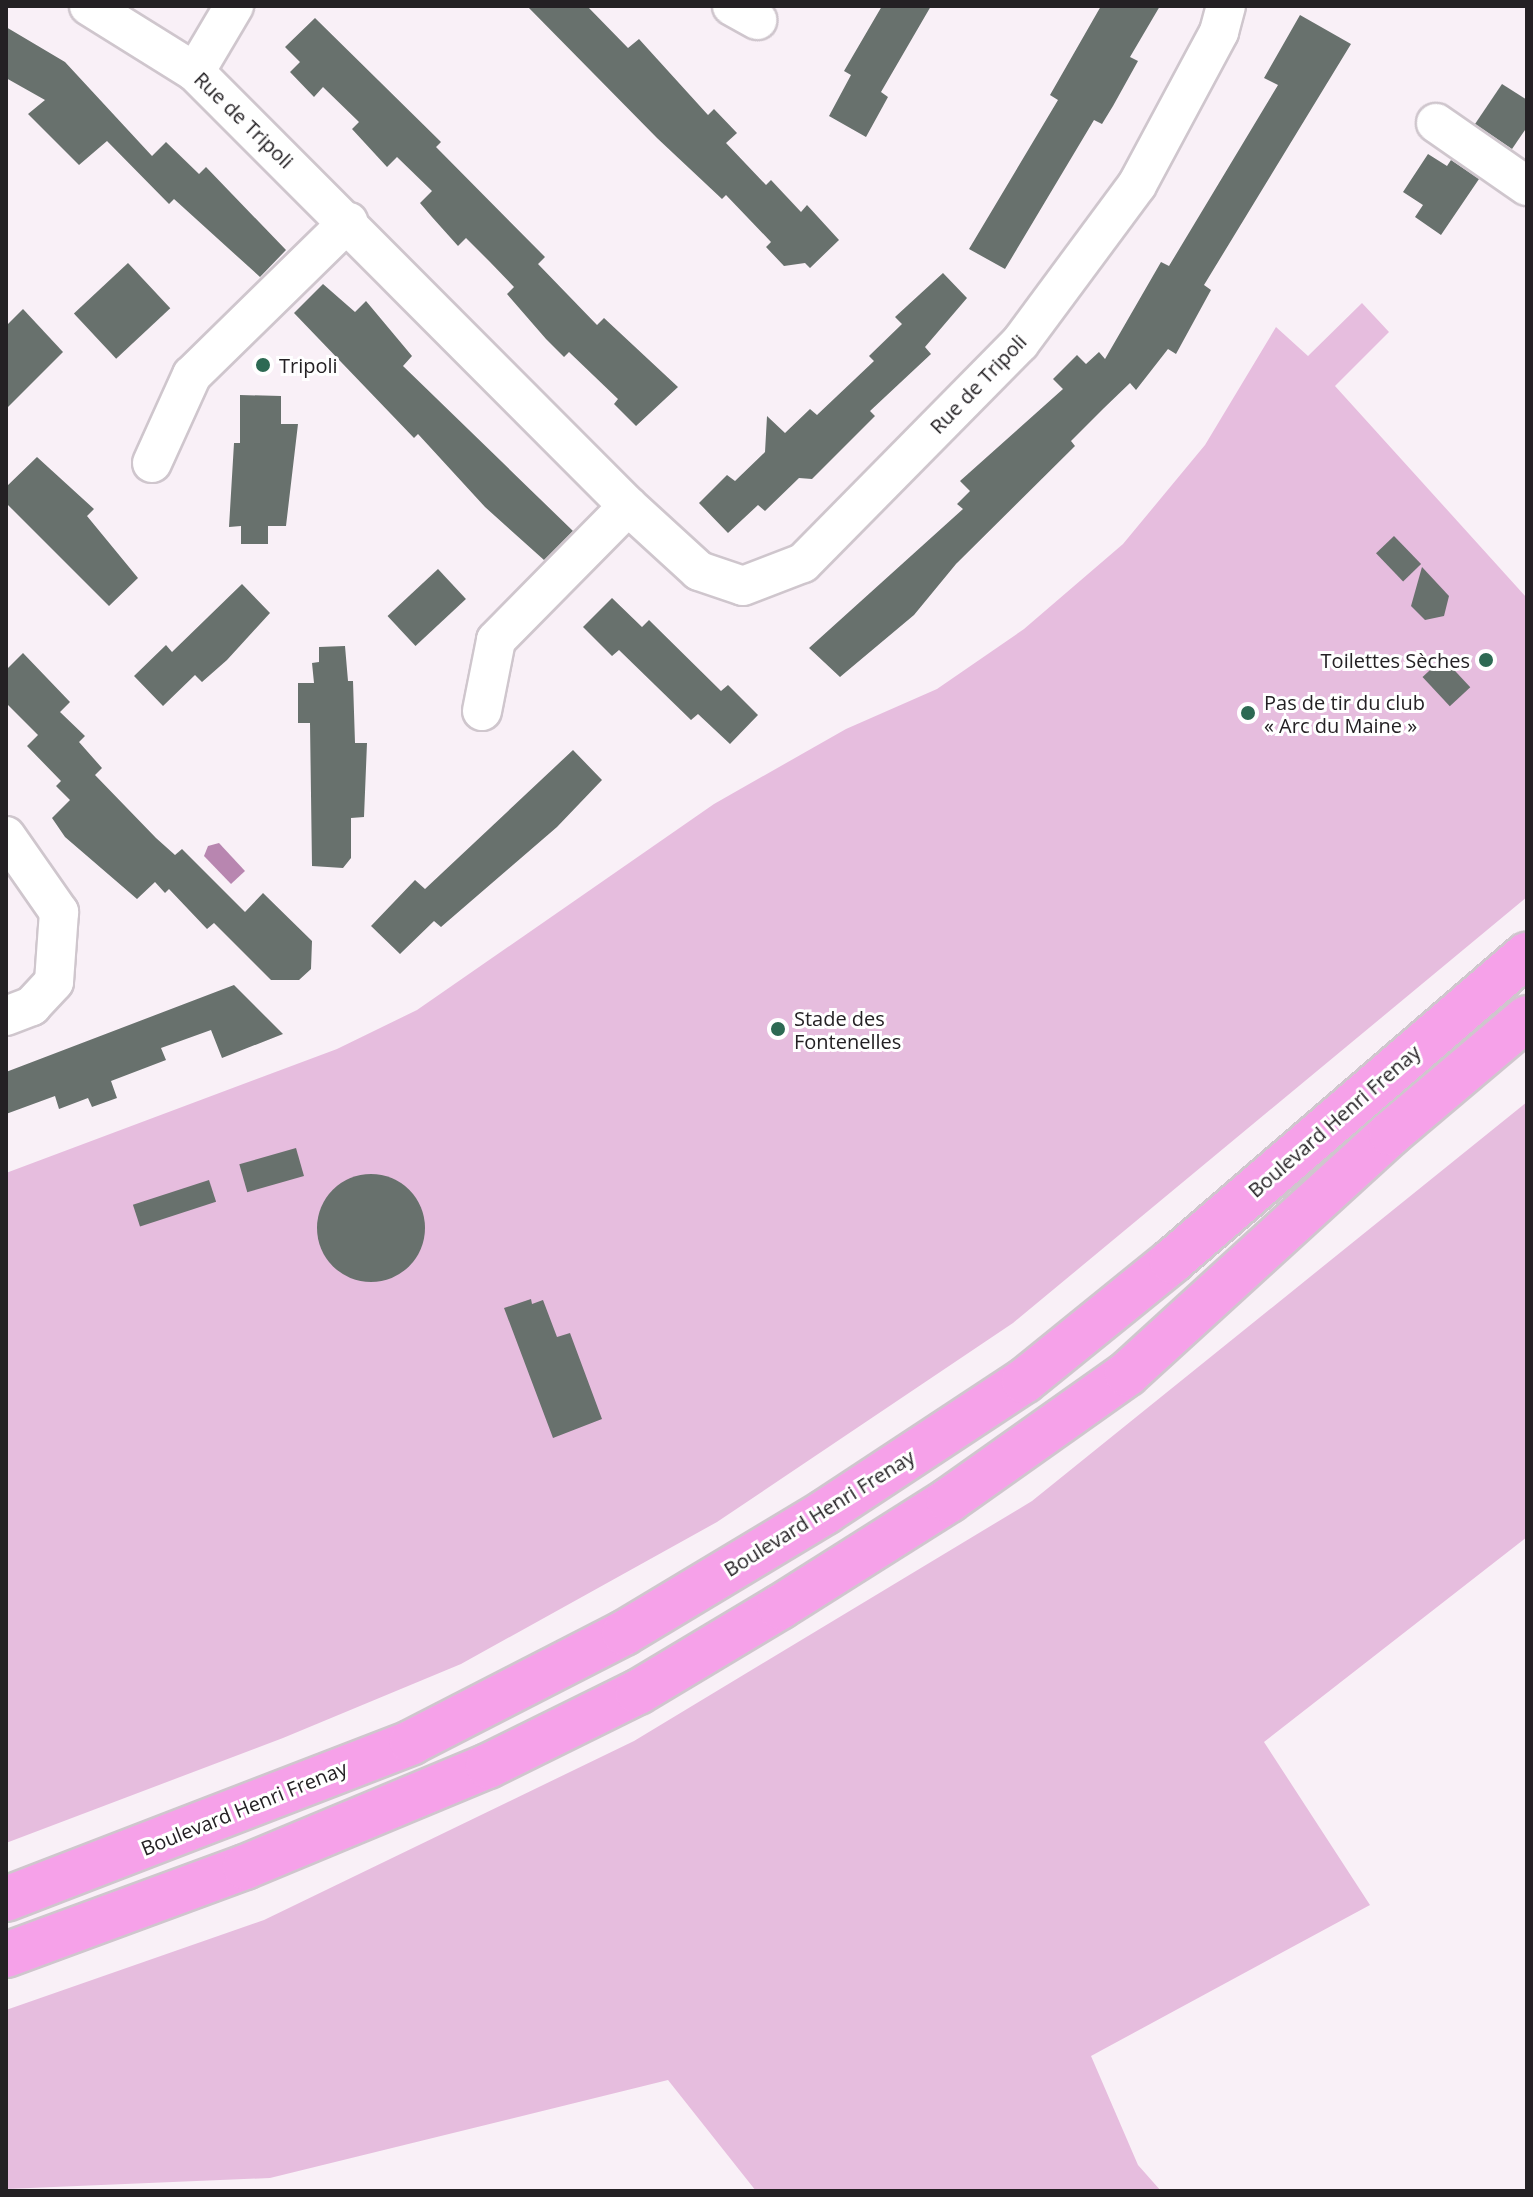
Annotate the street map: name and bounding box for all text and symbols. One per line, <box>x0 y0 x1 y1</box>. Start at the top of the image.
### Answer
street label: Rue de Tripoli <box>190 67 298 173</box>
street label: Rue de Tripoli <box>925 330 1031 438</box>
place label: Tripoli <box>279 353 338 377</box>
marker: Tripoli <box>254 356 272 374</box>
place label: Toilettes Sèches <box>1321 648 1470 672</box>
marker: Toilettes Sèches <box>1477 651 1495 669</box>
place label: Pas de tir du club « Arc du Maine » <box>1264 690 1425 737</box>
marker: Pas de tir du club « Arc du Maine » <box>1239 704 1257 722</box>
place label: Stade des Fontenelles <box>794 1006 901 1053</box>
marker: Stade des Fontenelles <box>769 1020 787 1038</box>
street label: Boulevard Henri Frenay <box>1243 1040 1425 1202</box>
street label: Boulevard Henri Frenay <box>719 1445 919 1581</box>
street label: Boulevard Henri Frenay <box>138 1756 350 1860</box>

